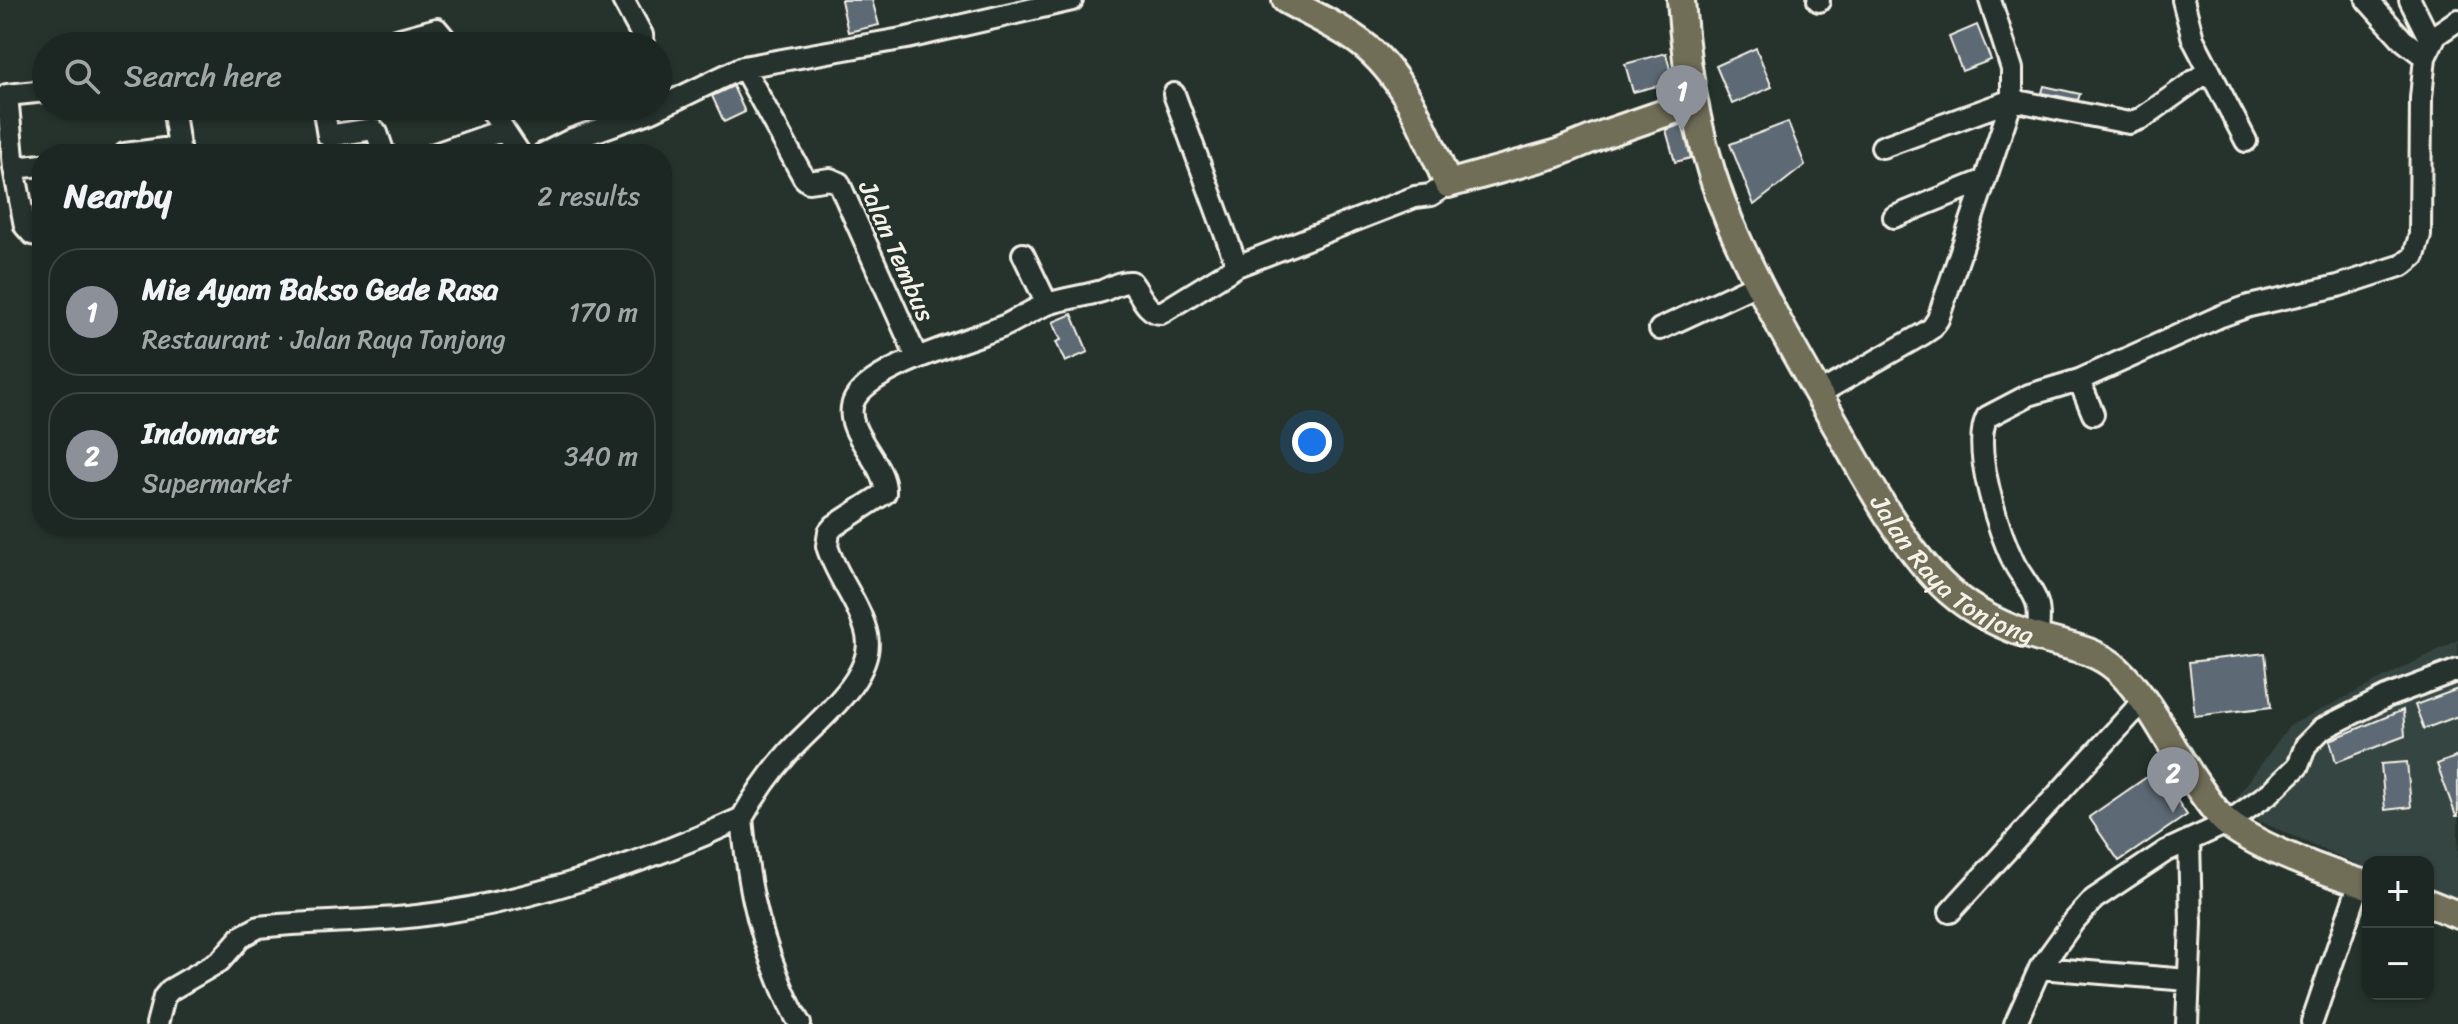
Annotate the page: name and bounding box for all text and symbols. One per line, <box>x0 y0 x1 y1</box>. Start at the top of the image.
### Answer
search box <box>32 32 672 120</box>
text: Search here <box>124 49 282 103</box>
icon: search <box>60 54 104 98</box>
pin: 1 <box>1656 65 1708 131</box>
text: Nearby <box>64 166 172 226</box>
street label: Jalan Tembus <box>845 172 949 329</box>
text: 2 results <box>538 173 640 219</box>
text: Mie Ayam Bakso Gede Rasa <box>142 262 498 316</box>
text: 1 <box>86 289 98 335</box>
text: 170 m <box>569 289 638 335</box>
text: Restaurant · Jalan Raya Tonjong <box>142 316 506 362</box>
text: Indomaret <box>142 406 279 460</box>
your location <box>1292 422 1332 462</box>
text: 2 <box>84 433 100 479</box>
text: 340 m <box>564 433 638 479</box>
text: Supermarket <box>142 460 291 506</box>
street label: Jalan Raya Tonjong <box>1857 484 2041 658</box>
pin: 2 <box>2147 747 2199 813</box>
map controls <box>2362 856 2434 1000</box>
button: + <box>2362 856 2434 928</box>
button: − <box>2362 928 2434 1000</box>

